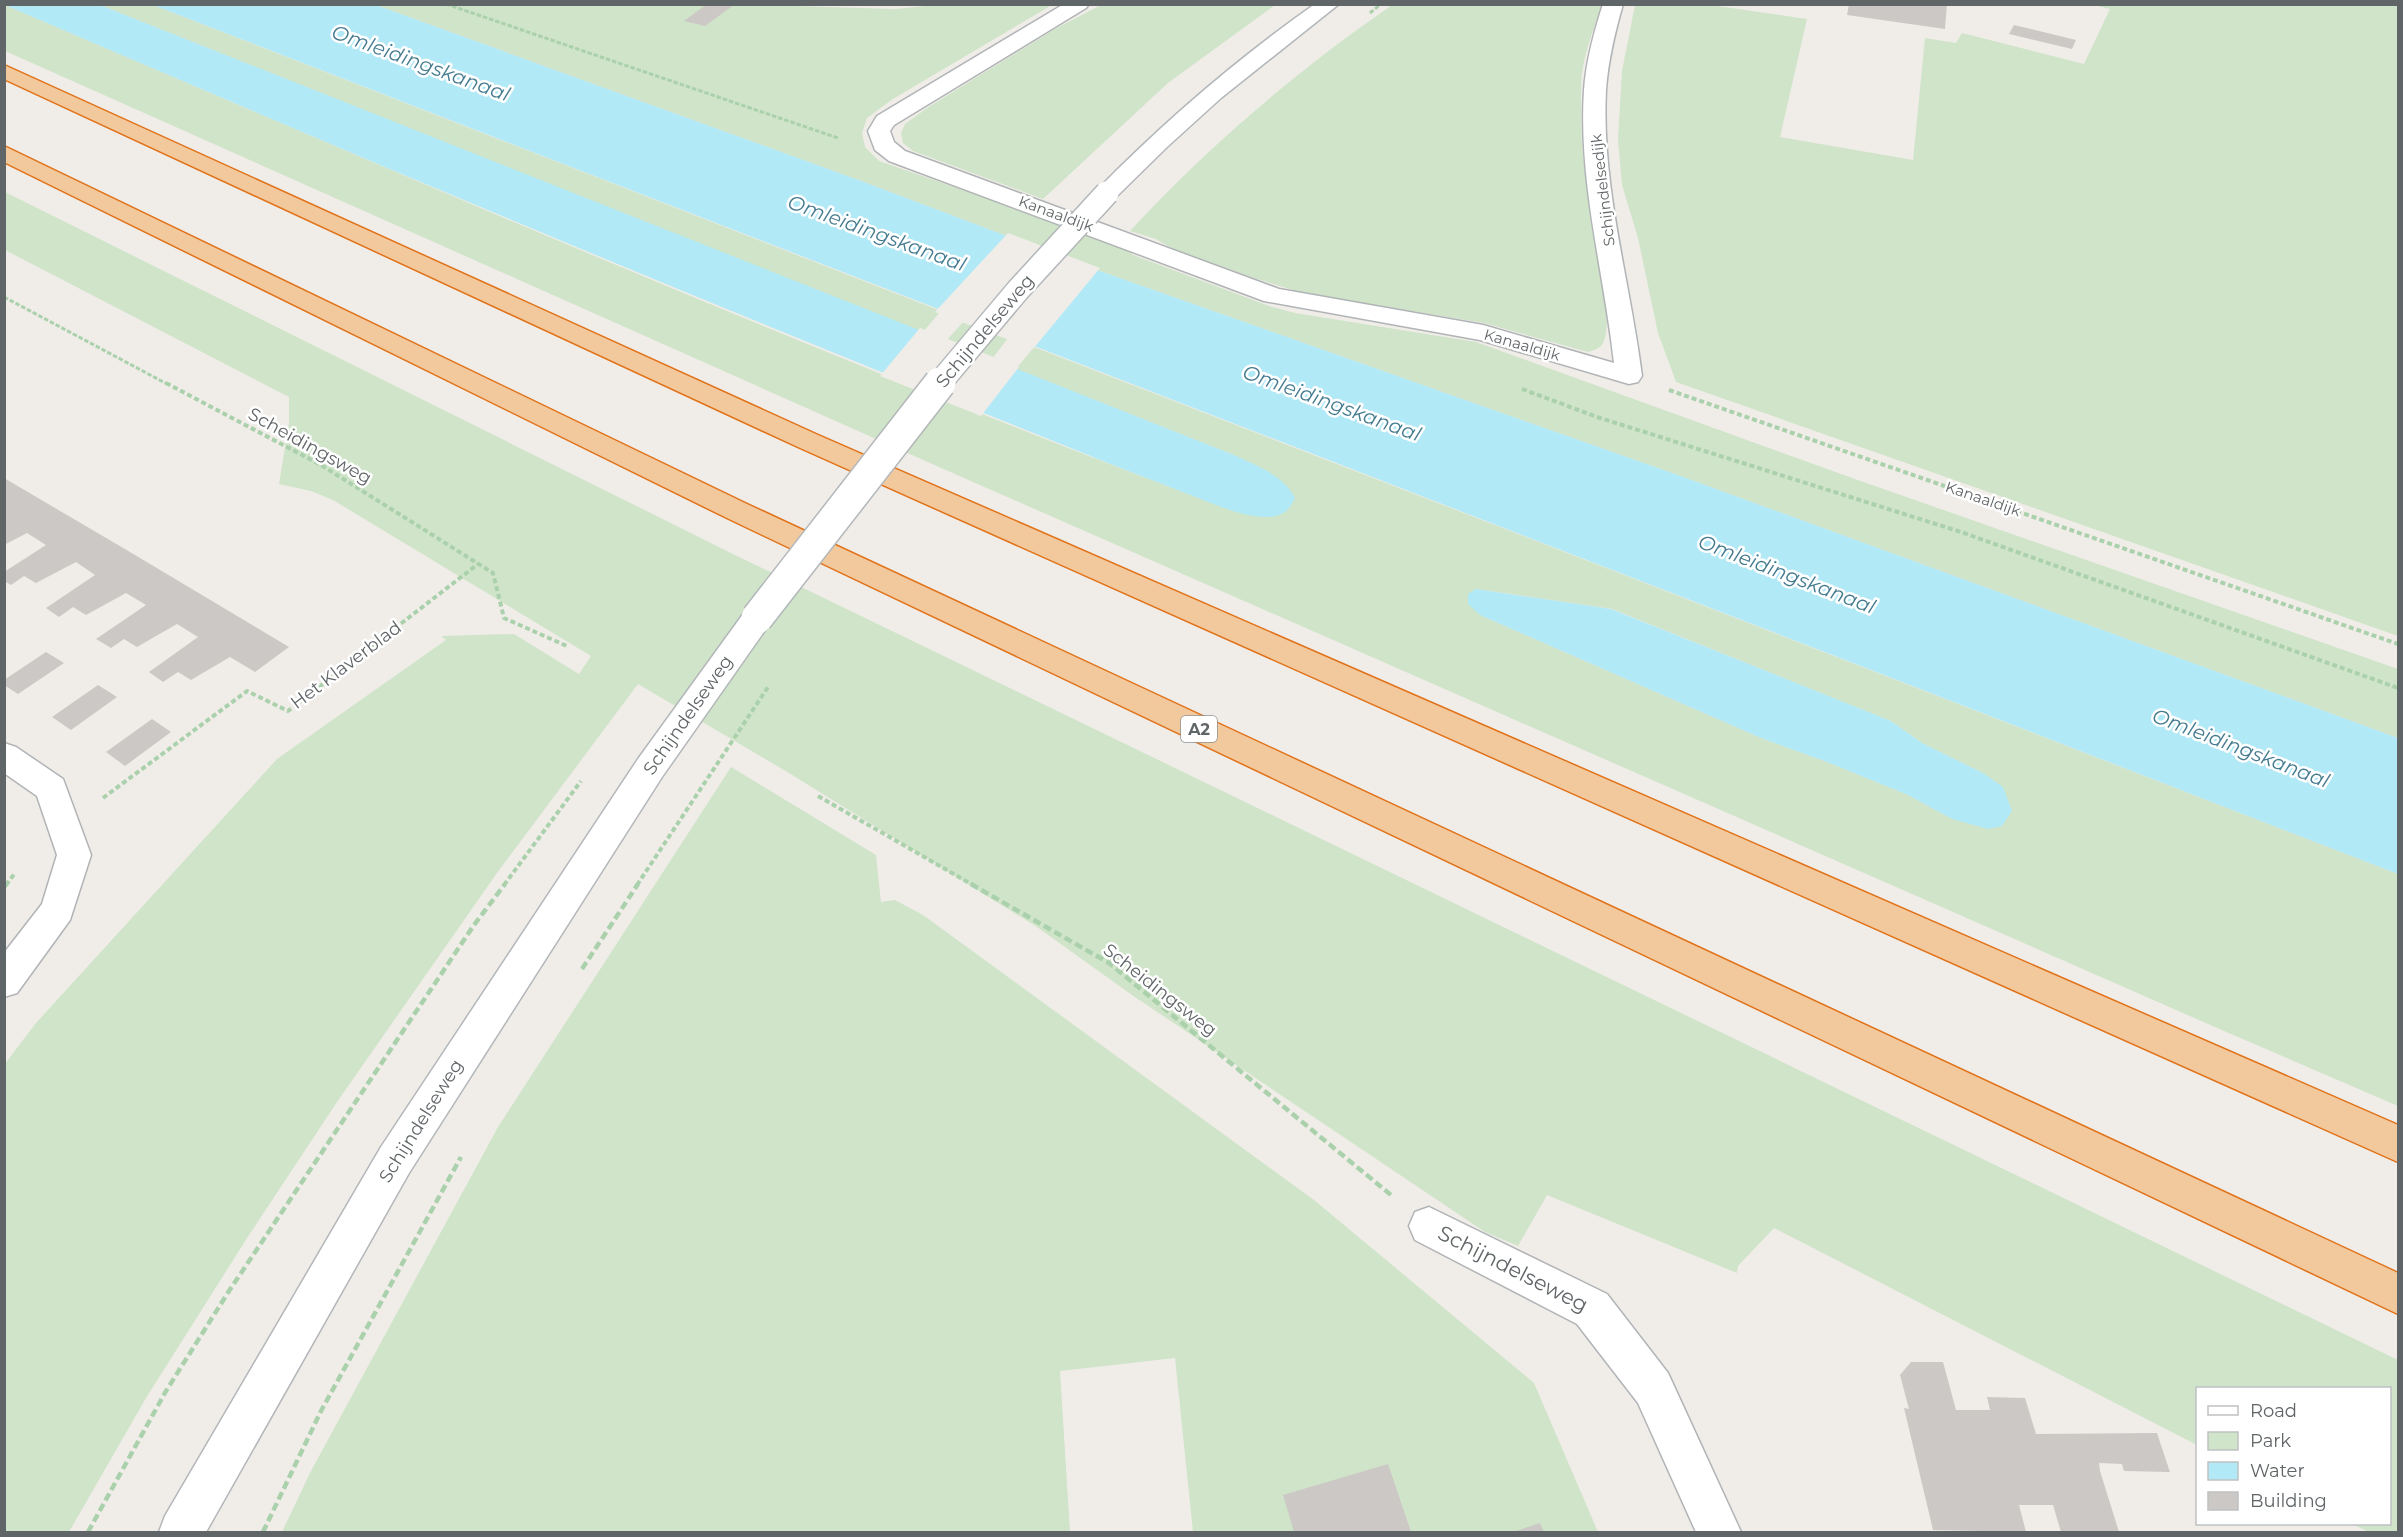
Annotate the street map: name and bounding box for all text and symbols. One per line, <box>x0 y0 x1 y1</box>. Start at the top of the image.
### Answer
water label: Omleidingskanaal <box>329 20 514 107</box>
street label: Schijndelsedijk <box>1586 133 1619 247</box>
water label: Omleidingskanaal <box>785 190 970 277</box>
street label: Kanaaldijk <box>1016 191 1096 236</box>
street label: Schijndelseweg <box>931 270 1039 392</box>
street label: Kanaaldijk <box>1482 325 1562 364</box>
water label: Omleidingskanaal <box>1240 360 1425 447</box>
street label: Scheidingsweg <box>244 403 376 489</box>
street label: Kanaaldijk <box>1943 477 2023 520</box>
water label: Omleidingskanaal <box>1695 529 1880 619</box>
street label: Het Klaverblad <box>286 616 406 714</box>
street label: Schijndelseweg <box>638 651 738 779</box>
water label: Omleidingskanaal <box>2149 703 2334 793</box>
road number: A2 <box>1181 716 1217 742</box>
street label: Scheidingsweg <box>1099 939 1221 1041</box>
street label: Schijndelseweg <box>374 1055 468 1187</box>
street label: Schijndelseweg <box>1434 1220 1592 1317</box>
legend <box>2196 1387 2391 1525</box>
text: Road <box>2250 1400 2297 1422</box>
text: Park <box>2250 1430 2291 1452</box>
text: Water <box>2250 1460 2305 1482</box>
text: Building <box>2250 1490 2327 1512</box>

